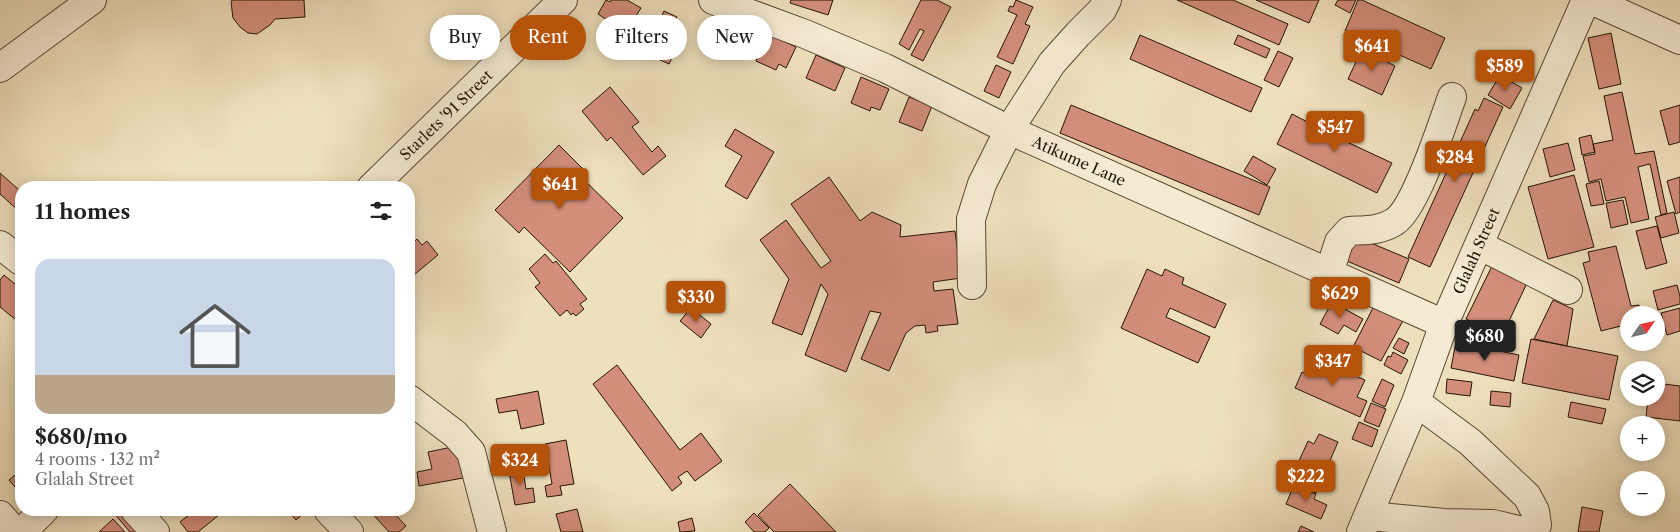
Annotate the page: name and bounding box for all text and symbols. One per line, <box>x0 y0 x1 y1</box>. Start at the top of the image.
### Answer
chip: Buy <box>430 15 500 60</box>
chip: Rent <box>510 15 586 60</box>
chip: Filters <box>596 15 687 60</box>
chip: New <box>697 15 772 60</box>
pin: $641 <box>1342 30 1402 72</box>
text: $641 <box>1354 36 1390 56</box>
pin: $589 <box>1475 49 1535 92</box>
text: $589 <box>1486 56 1524 76</box>
street label: Starlets '91 Street <box>396 65 497 164</box>
pin: $547 <box>1305 110 1365 153</box>
text: $547 <box>1317 117 1353 137</box>
street label: Atikume Lane <box>1028 131 1129 190</box>
pin: $284 <box>1425 140 1485 183</box>
text: $284 <box>1436 147 1474 167</box>
pin: $641 <box>530 168 590 210</box>
text: $641 <box>542 174 578 194</box>
icon: filters <box>367 197 395 225</box>
text: 11 homes <box>35 199 130 224</box>
street label: Glalah Street <box>1448 204 1504 297</box>
pin: $629 <box>1310 276 1370 319</box>
pin: $330 <box>666 280 726 323</box>
text: $629 <box>1321 283 1359 303</box>
text: $330 <box>677 287 715 307</box>
icon: home <box>170 291 260 381</box>
north arrow <box>1620 306 1665 351</box>
map controls <box>1620 306 1665 516</box>
pin: $680 <box>1455 320 1515 362</box>
text: $680 <box>1466 326 1504 346</box>
pin: $347 <box>1303 344 1363 387</box>
text: $347 <box>1315 351 1351 371</box>
button: layers <box>1620 361 1665 406</box>
button: + <box>1620 416 1665 461</box>
text: $680/mo <box>35 424 127 449</box>
pin: $324 <box>490 444 550 486</box>
text: 4 rooms · 132 m² <box>35 449 160 469</box>
text: $324 <box>502 450 538 470</box>
pin: $222 <box>1276 460 1336 502</box>
text: $222 <box>1287 466 1325 486</box>
text: Glalah Street <box>35 469 134 489</box>
button: − <box>1620 471 1665 516</box>

